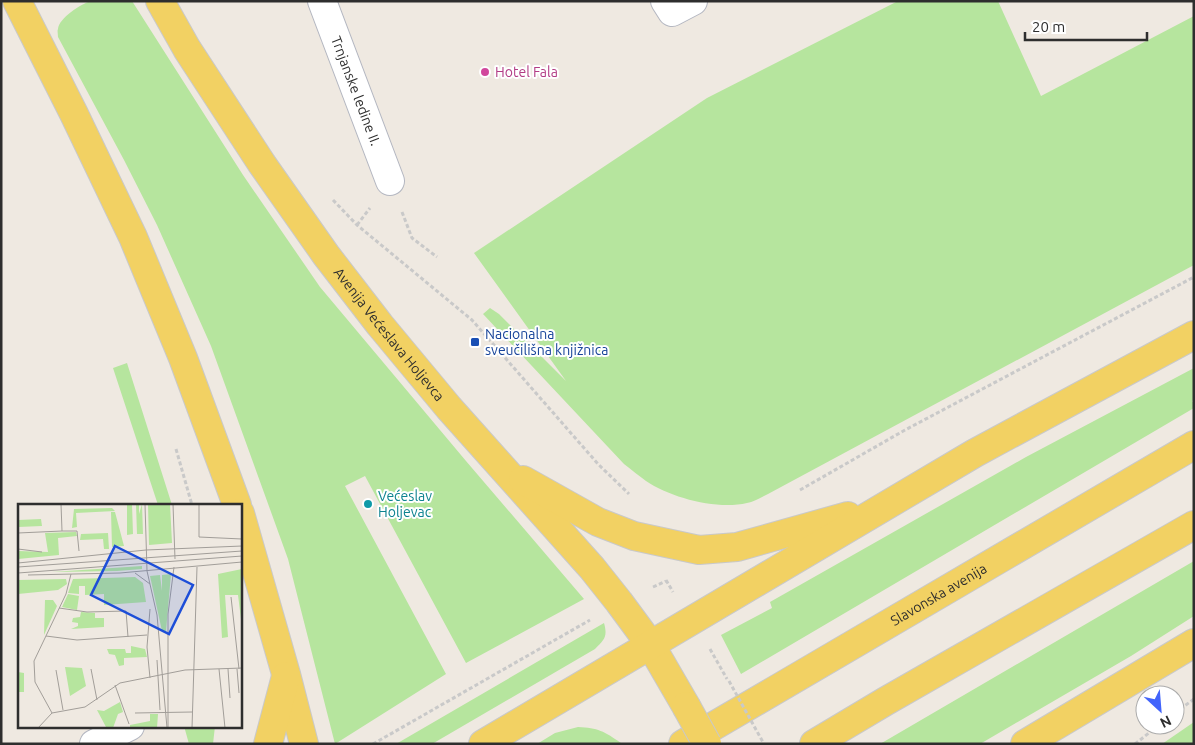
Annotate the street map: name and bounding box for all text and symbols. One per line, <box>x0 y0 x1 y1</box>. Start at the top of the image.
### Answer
scale bar <box>1025 10 1148 42</box>
text: 20 m <box>1032 18 1065 35</box>
street label: Trnjanske ledine II. <box>328 34 384 148</box>
place label: Hotel Fala <box>495 64 558 80</box>
marker: Hotel Fala <box>479 66 491 78</box>
street label: Avenija Većeslava Holjevca <box>331 264 448 404</box>
place label: Nacionalna sveučilišna knjižnica <box>485 326 608 358</box>
marker: Nacionalna sveučilišna knjižnica <box>469 336 481 348</box>
place label: Većeslav Holjevac <box>378 488 432 520</box>
marker: Većeslav Holjevac <box>362 498 374 510</box>
inset map <box>18 504 241 728</box>
street label: Slavonska avenija <box>888 560 989 629</box>
north arrow <box>1135 685 1185 735</box>
text: N <box>1157 712 1174 731</box>

